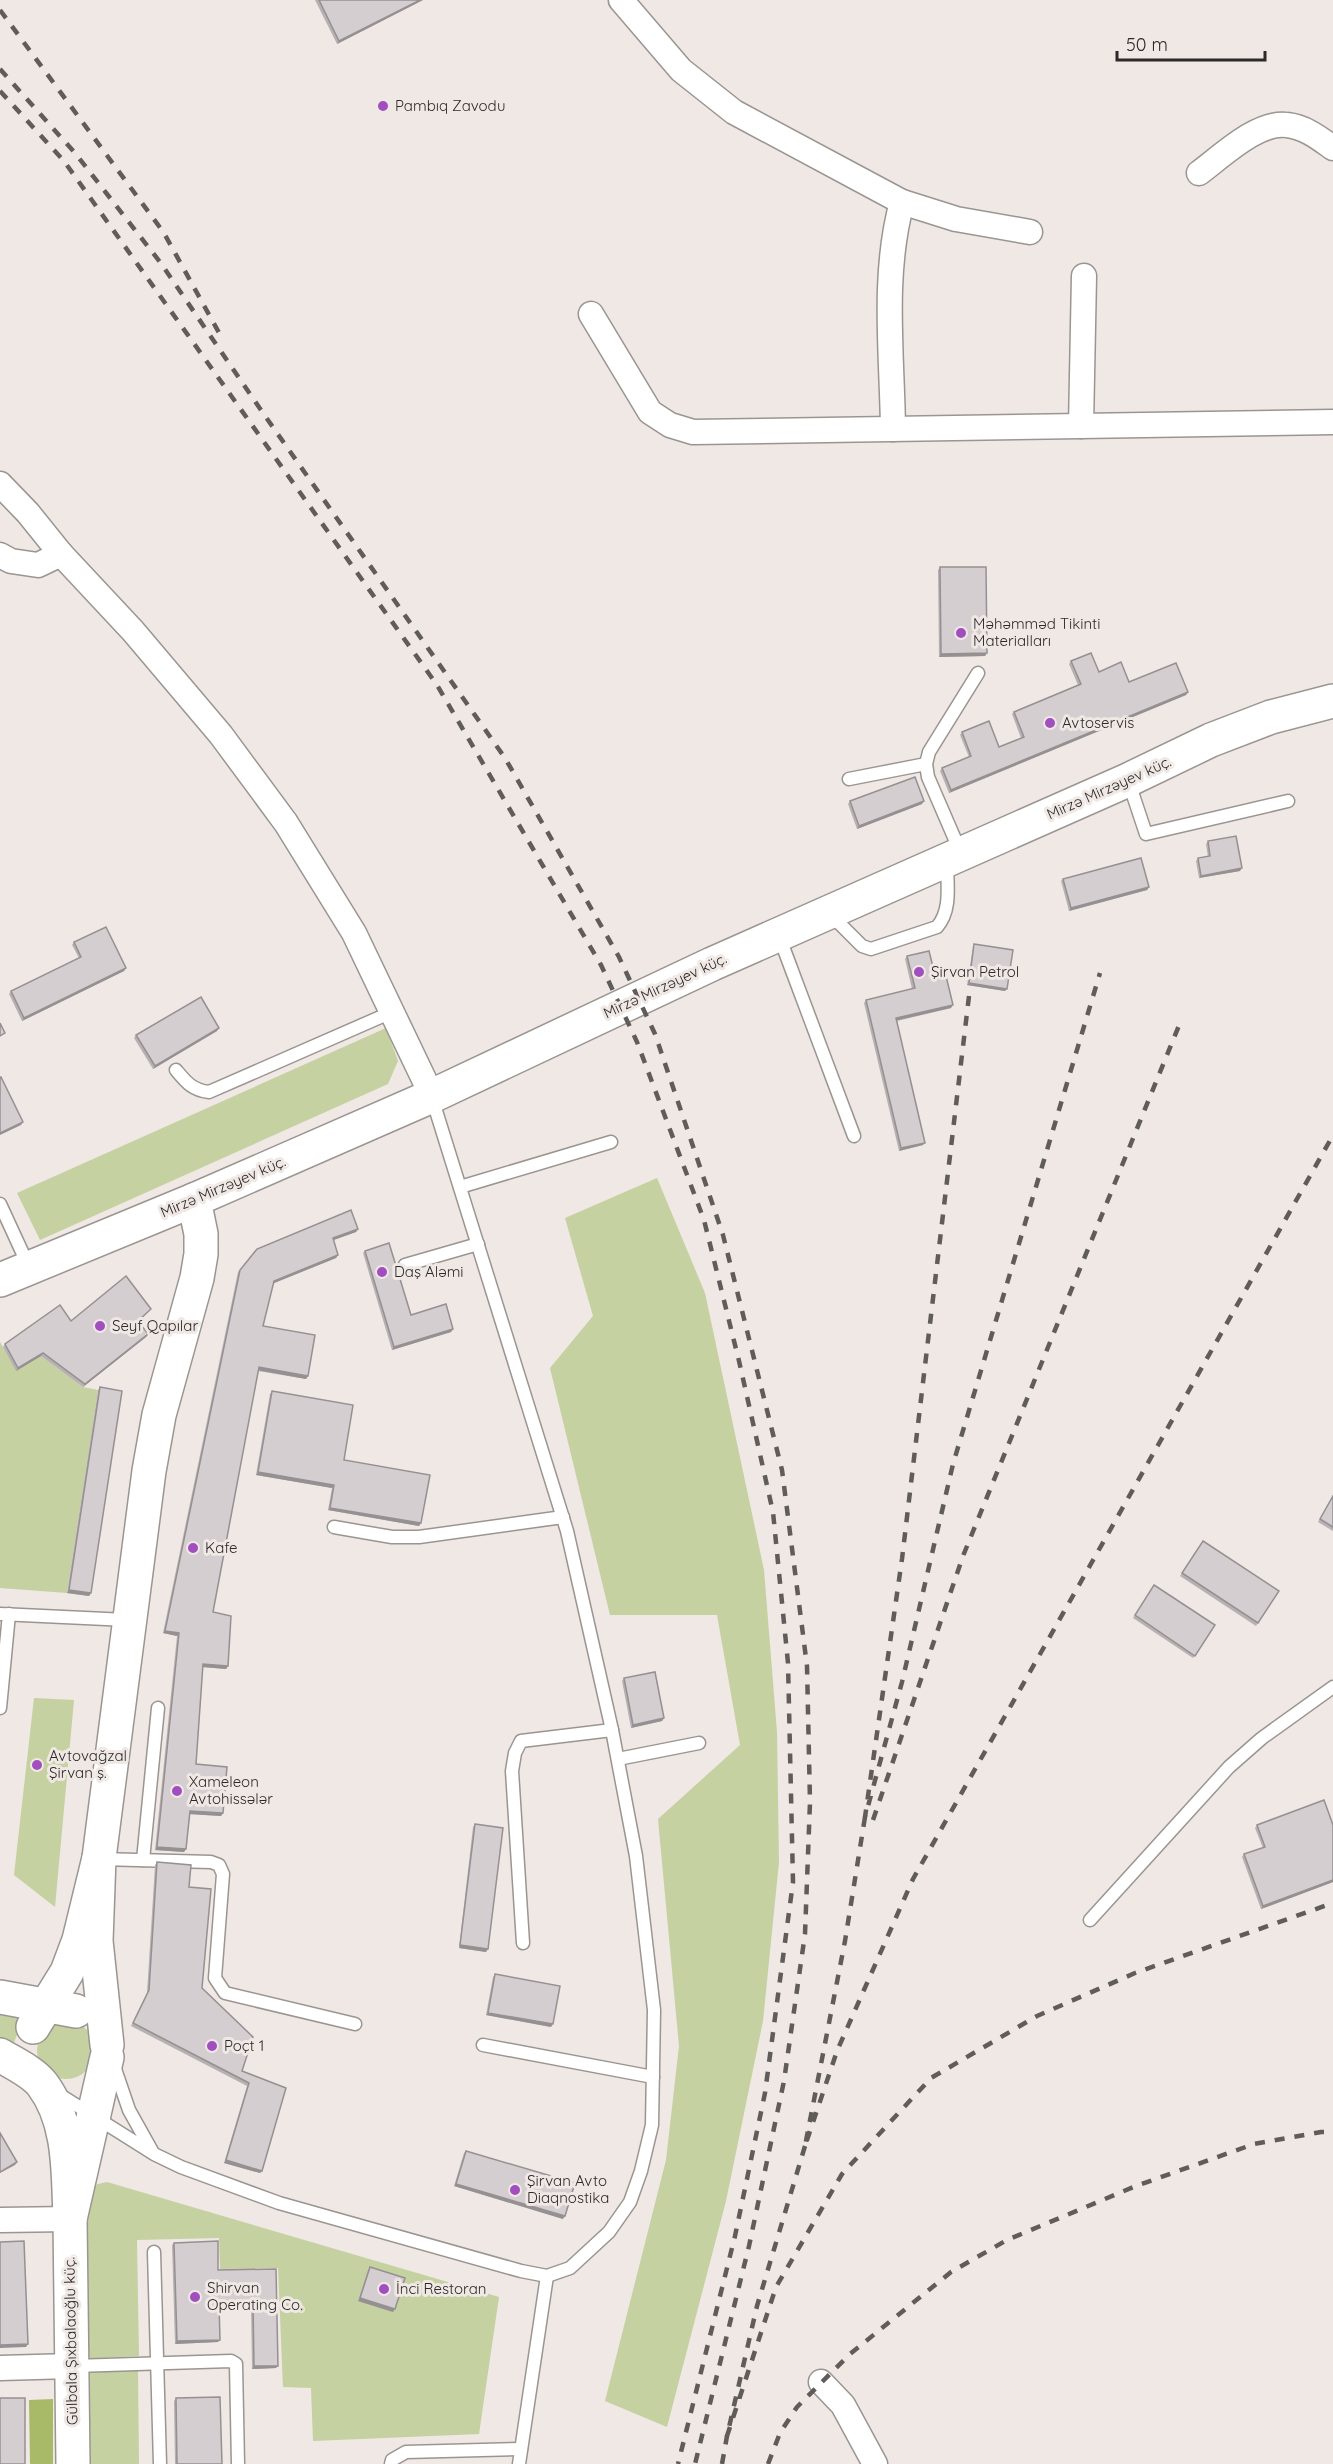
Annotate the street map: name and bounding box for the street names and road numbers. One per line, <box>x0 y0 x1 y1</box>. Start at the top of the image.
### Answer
street label: Mirzə Mirzəyev küç. <box>1044 752 1174 823</box>
street label: Mirzə Mirzəyev küç. <box>600 949 730 1022</box>
street label: Mirzə Mirzəyev küç. <box>157 1152 288 1221</box>
street label: Gülbala Şıxbalaoğlu küç. <box>60 2257 81 2425</box>

